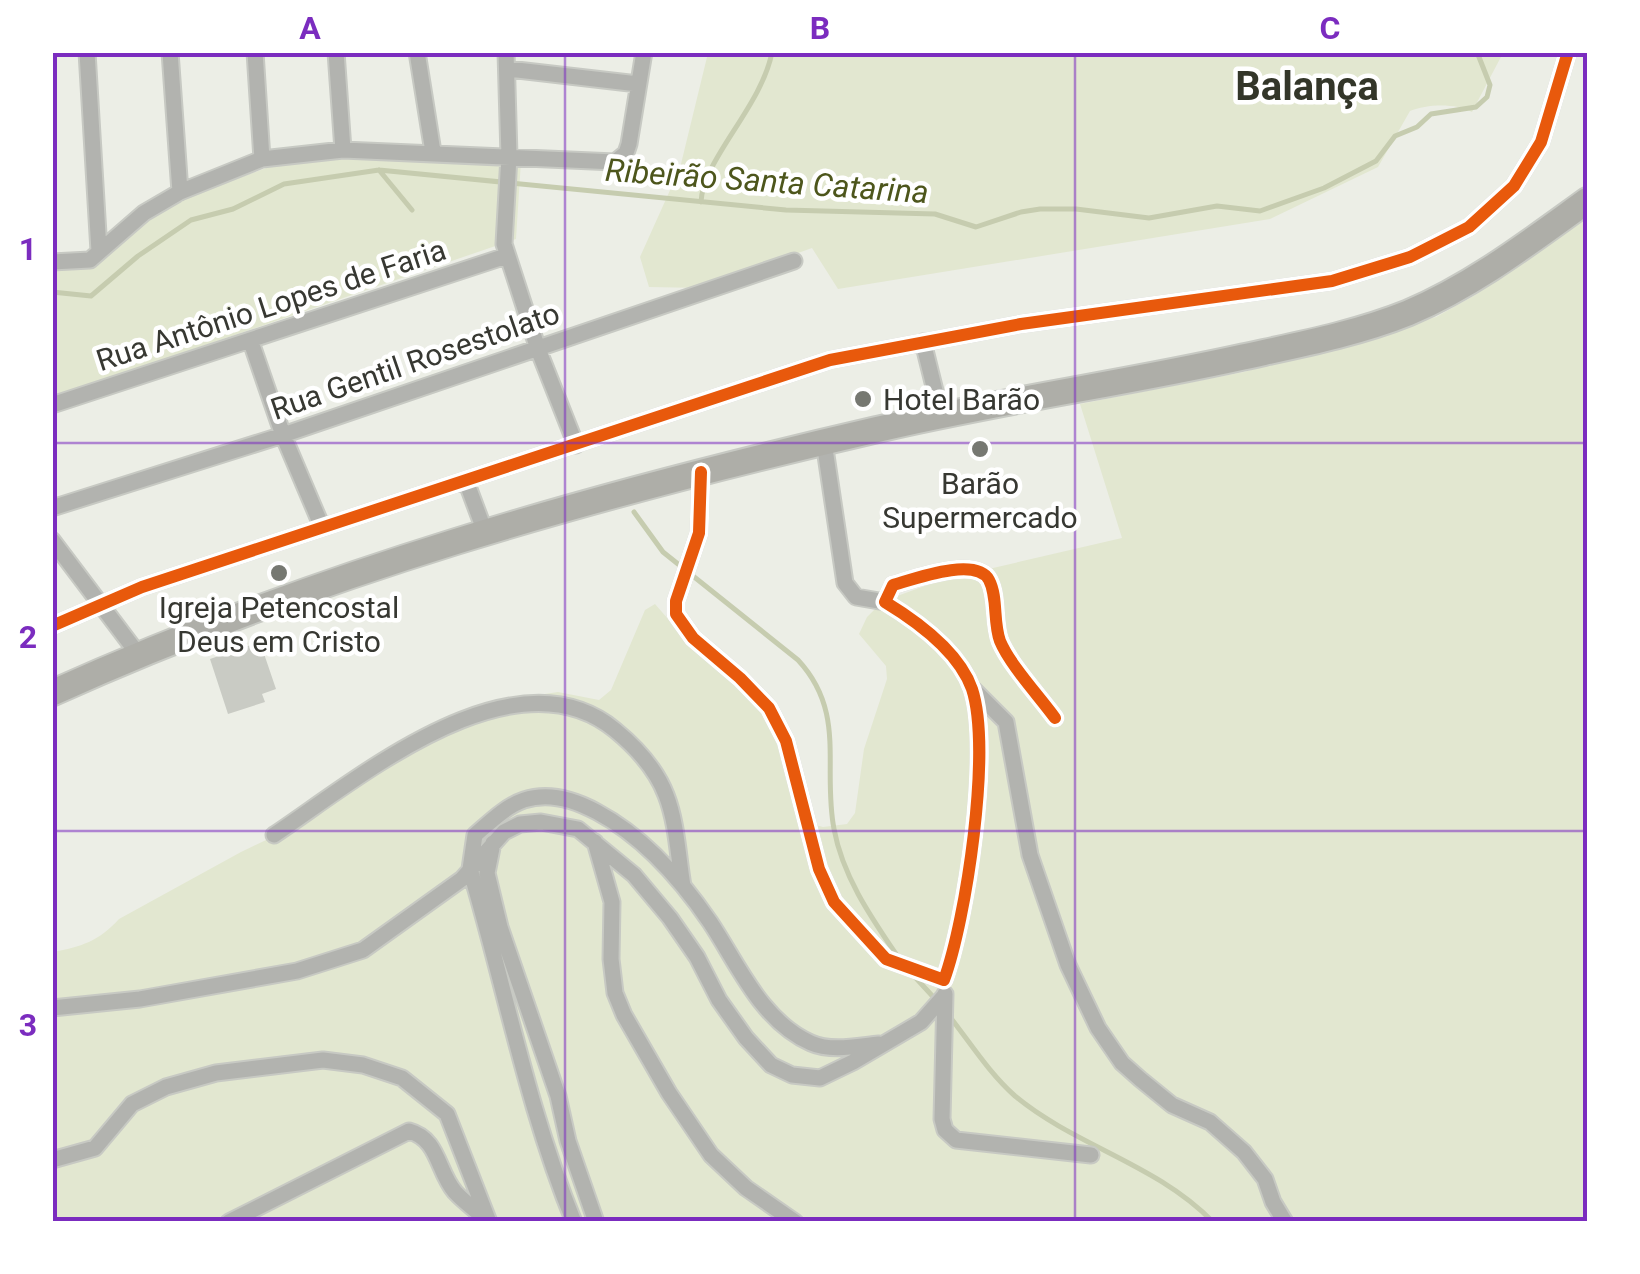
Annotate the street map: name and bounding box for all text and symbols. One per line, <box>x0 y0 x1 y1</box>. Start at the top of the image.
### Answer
text: A <box>299 9 321 47</box>
text: B <box>810 9 830 47</box>
text: C <box>1320 9 1340 47</box>
district label: Balança <box>1235 63 1379 110</box>
water label: Ribeirão Santa Catarina <box>604 151 930 211</box>
text: 1 <box>19 230 37 268</box>
street label: Rua Antônio Lopes de Faria <box>92 232 450 378</box>
street label: Rua Gentil Rosestolato <box>266 295 564 427</box>
place label: Hotel Barão <box>883 382 1040 417</box>
marker: Hotel Barão <box>852 388 874 410</box>
marker: Barão Supermercado <box>969 438 991 460</box>
place label: Barão Supermercado <box>882 466 1078 535</box>
marker: Igreja Petencostal Deus em Cristo <box>268 562 290 584</box>
place label: Igreja Petencostal Deus em Cristo <box>159 590 399 659</box>
text: 2 <box>19 618 37 656</box>
text: 3 <box>19 1006 37 1044</box>

